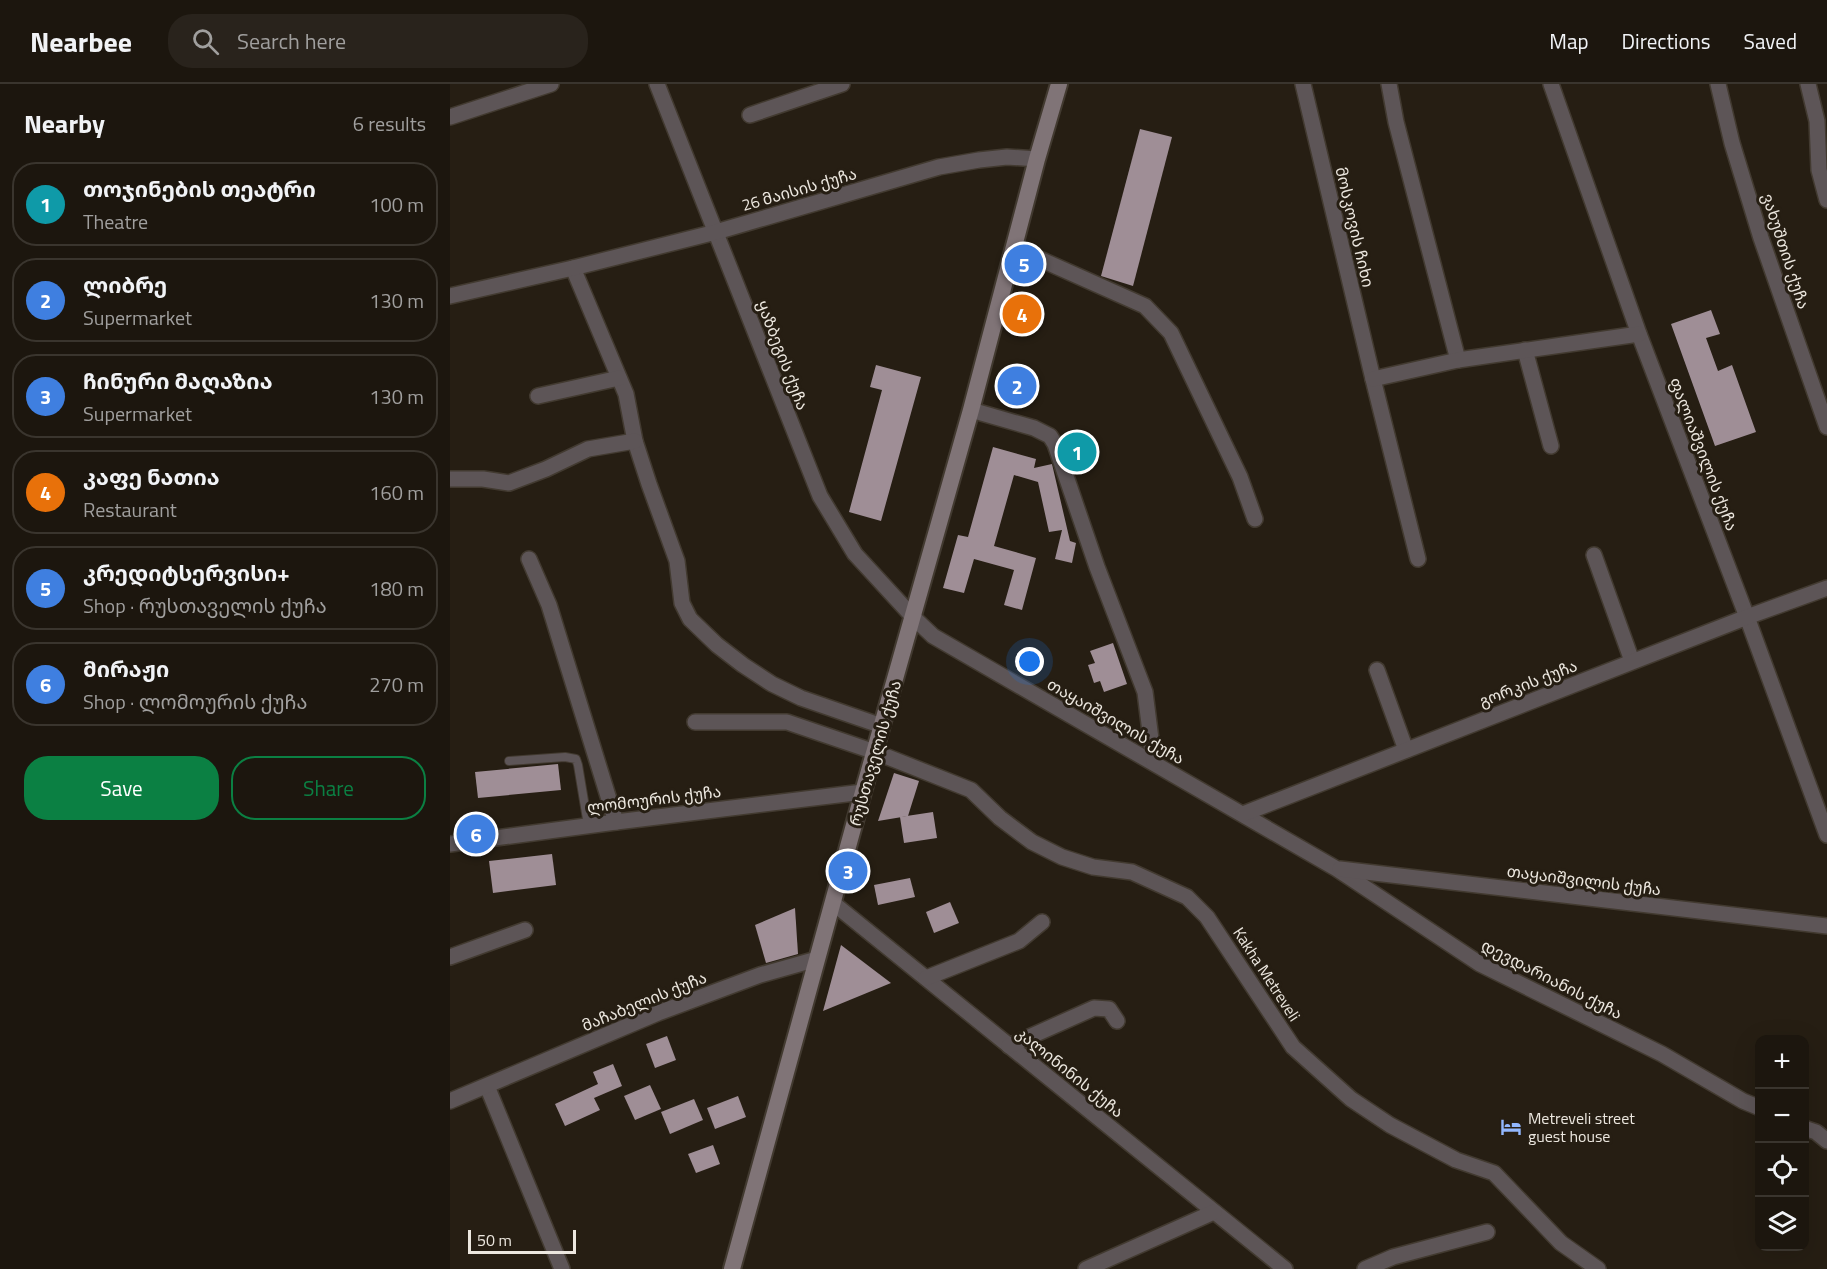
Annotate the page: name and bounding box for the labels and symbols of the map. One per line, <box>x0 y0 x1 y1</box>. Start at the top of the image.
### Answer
street label: 26 მაისის ქუჩა <box>739 161 859 217</box>
street label: მოსკოვის ჩიხი <box>1329 164 1381 290</box>
street label: ვახუშთის ქუჩა <box>1756 190 1816 312</box>
pin: 5 <box>1004 242 1044 286</box>
pin: 4 <box>1002 292 1042 336</box>
street label: ყაზბეგის ქუჩა <box>751 297 815 413</box>
pin: 2 <box>998 364 1036 408</box>
street label: ფალიაშვილის ქუჩა <box>1664 374 1744 534</box>
pin: 1 <box>1058 430 1096 475</box>
your location <box>1015 647 1044 676</box>
street label: გორკის ქუჩა <box>1475 653 1581 713</box>
street label: თაყაიშვილის ქუჩა <box>1043 672 1189 770</box>
street label: რუსთაველის ქუჩა <box>843 677 907 829</box>
street label: ლომოურის ქუჩა <box>586 779 722 819</box>
pin: 6 <box>456 812 496 856</box>
pin: 3 <box>828 848 868 894</box>
street label: თაყაიშვილის ქუჩა <box>1505 859 1663 901</box>
street label: Kakha Metreveli <box>1227 922 1307 1026</box>
street label: დევდარიანის ქუჩა <box>1477 933 1627 1025</box>
street label: მაჩაბელის ქუჩა <box>578 965 710 1037</box>
street label: კალინინის ქუჩა <box>1011 1021 1129 1123</box>
place label: Metreveli street guest house <box>1528 1106 1635 1148</box>
hotel icon: Metreveli street guest house <box>1499 1115 1523 1139</box>
scale bar <box>468 1227 576 1254</box>

